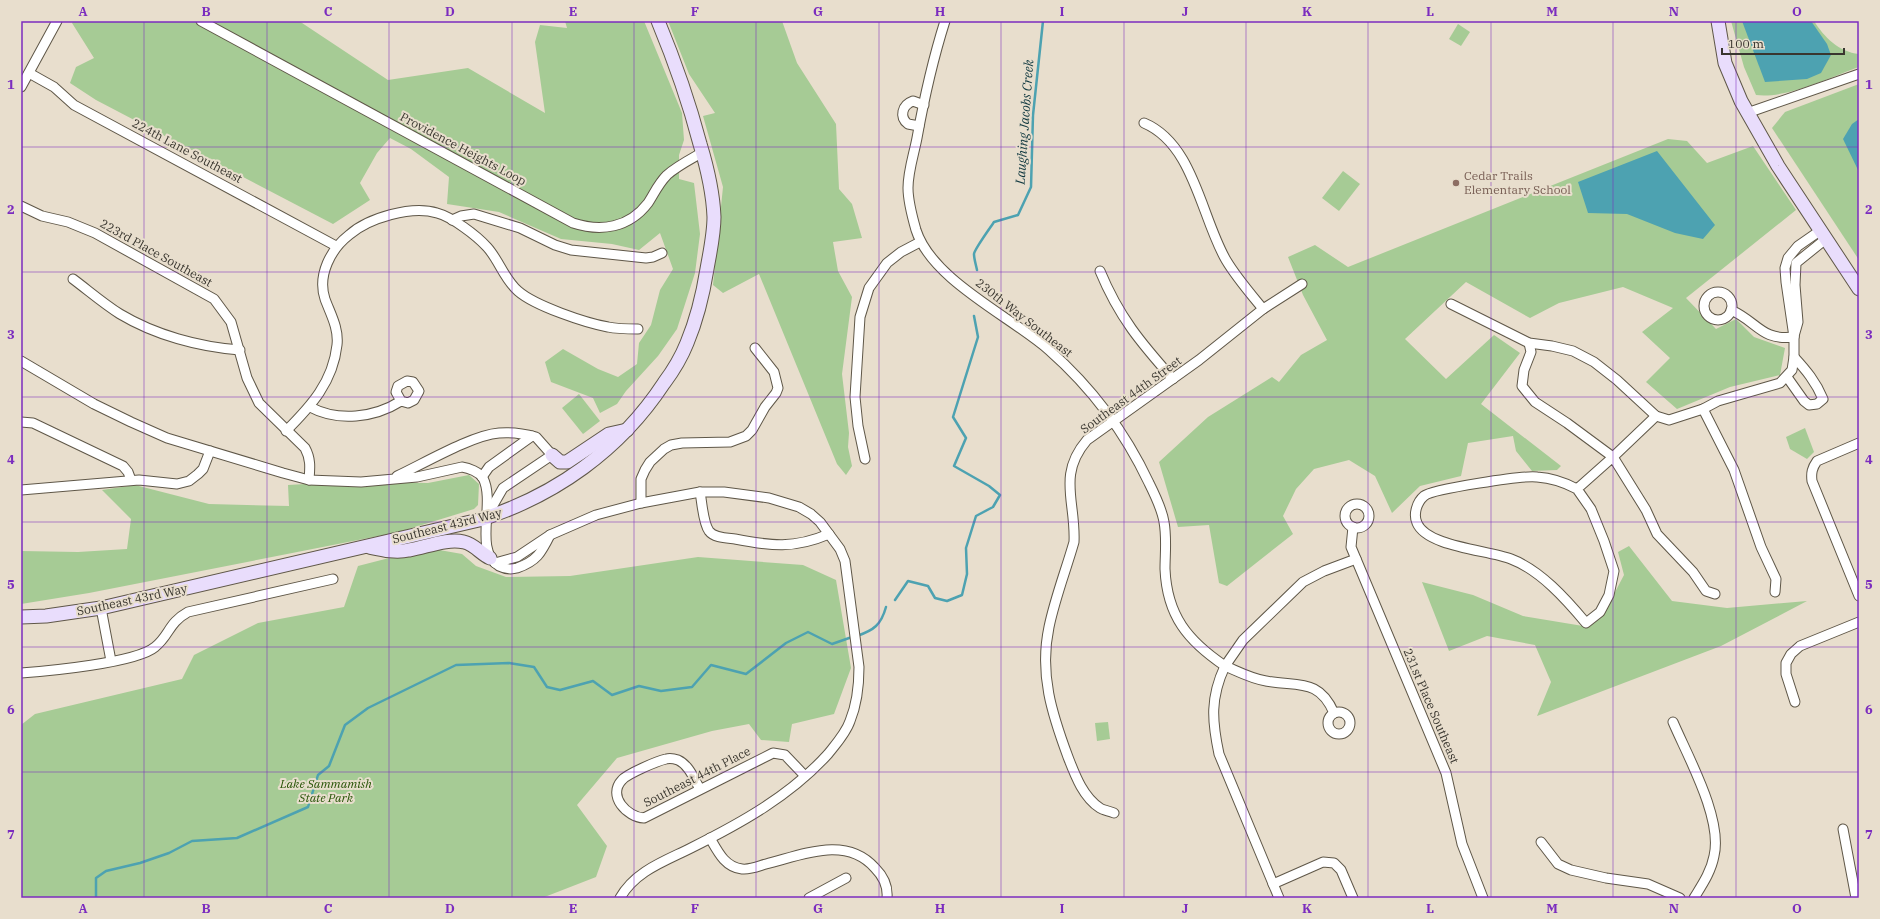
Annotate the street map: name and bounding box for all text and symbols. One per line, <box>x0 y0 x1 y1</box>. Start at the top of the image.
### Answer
text: A <box>78 3 88 20</box>
text: B <box>201 3 211 20</box>
text: C <box>324 3 333 20</box>
text: D <box>445 3 455 20</box>
text: E <box>569 3 577 20</box>
text: F <box>691 3 699 20</box>
text: G <box>813 3 823 20</box>
text: H <box>935 3 946 20</box>
text: I <box>1060 3 1065 20</box>
text: J <box>1182 3 1189 20</box>
text: K <box>1302 3 1312 20</box>
text: L <box>1426 3 1434 20</box>
text: M <box>1546 3 1558 20</box>
text: N <box>1669 3 1679 20</box>
text: O <box>1792 3 1802 20</box>
scale bar <box>1722 30 1844 56</box>
text: 100 m <box>1728 36 1764 51</box>
water label: Laughing Jacobs Creek <box>1012 59 1037 186</box>
text: 1 <box>7 76 15 93</box>
text: 1 <box>1865 76 1873 93</box>
street label: Providence Heights Loop <box>398 109 529 188</box>
street label: 224th Lane Southeast <box>130 115 245 186</box>
place label: Cedar Trails Elementary School <box>1464 168 1571 197</box>
marker: Cedar Trails Elementary School <box>1451 178 1461 188</box>
text: 2 <box>7 201 15 218</box>
text: 2 <box>1865 201 1873 218</box>
street label: 223rd Place Southeast <box>97 215 215 290</box>
street label: 230th Way Southeast <box>973 275 1076 360</box>
text: 3 <box>7 326 15 343</box>
text: 3 <box>1865 326 1873 343</box>
street label: Southeast 44th Street <box>1077 353 1184 436</box>
text: 4 <box>7 451 15 468</box>
text: 4 <box>1865 451 1873 468</box>
street label: Southeast 43rd Way <box>391 504 504 546</box>
text: 5 <box>7 576 15 593</box>
text: 5 <box>1865 576 1873 593</box>
street label: Southeast 43rd Way <box>75 580 189 619</box>
street label: 231st Place Southeast <box>1400 646 1462 766</box>
text: 6 <box>7 701 15 718</box>
text: 6 <box>1865 701 1873 718</box>
street label: Southeast 44th Place <box>641 743 753 810</box>
park label: Lake Sammamish State Park <box>279 776 372 805</box>
text: 7 <box>7 826 15 843</box>
text: 7 <box>1865 826 1873 843</box>
text: A <box>78 900 88 917</box>
text: B <box>201 900 211 917</box>
text: C <box>324 900 333 917</box>
text: D <box>445 900 455 917</box>
text: E <box>569 900 577 917</box>
text: F <box>691 900 699 917</box>
text: G <box>813 900 823 917</box>
text: H <box>935 900 946 917</box>
text: I <box>1060 900 1065 917</box>
text: J <box>1182 900 1189 917</box>
text: K <box>1302 900 1312 917</box>
text: L <box>1426 900 1434 917</box>
text: M <box>1546 900 1558 917</box>
text: N <box>1669 900 1679 917</box>
text: O <box>1792 900 1802 917</box>

